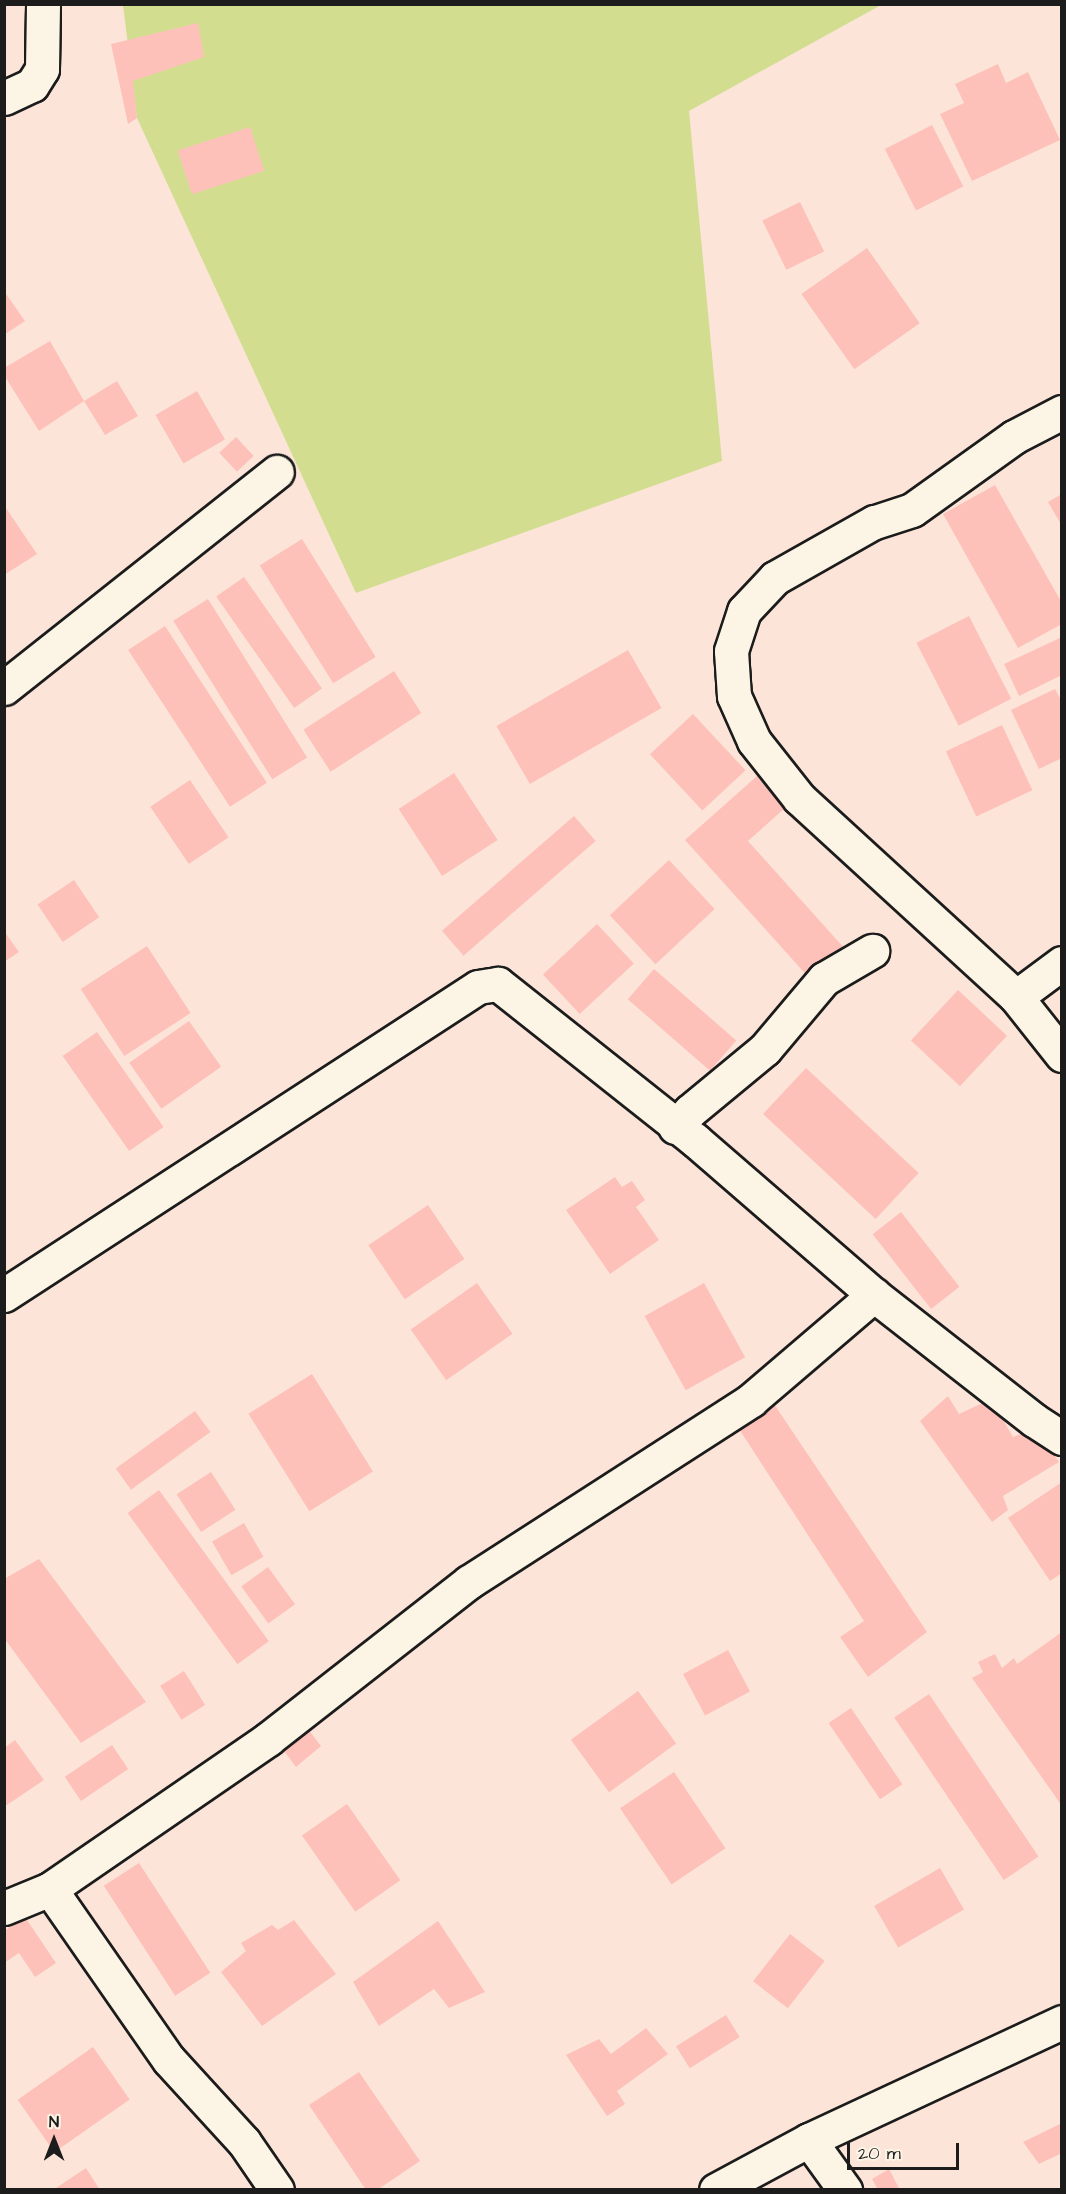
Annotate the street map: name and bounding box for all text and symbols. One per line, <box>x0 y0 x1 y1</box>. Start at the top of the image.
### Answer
north arrow <box>24 2110 84 2170</box>
text: N <box>49 2111 59 2133</box>
scale bar <box>850 2131 962 2169</box>
text: 20 m <box>858 2141 901 2166</box>

